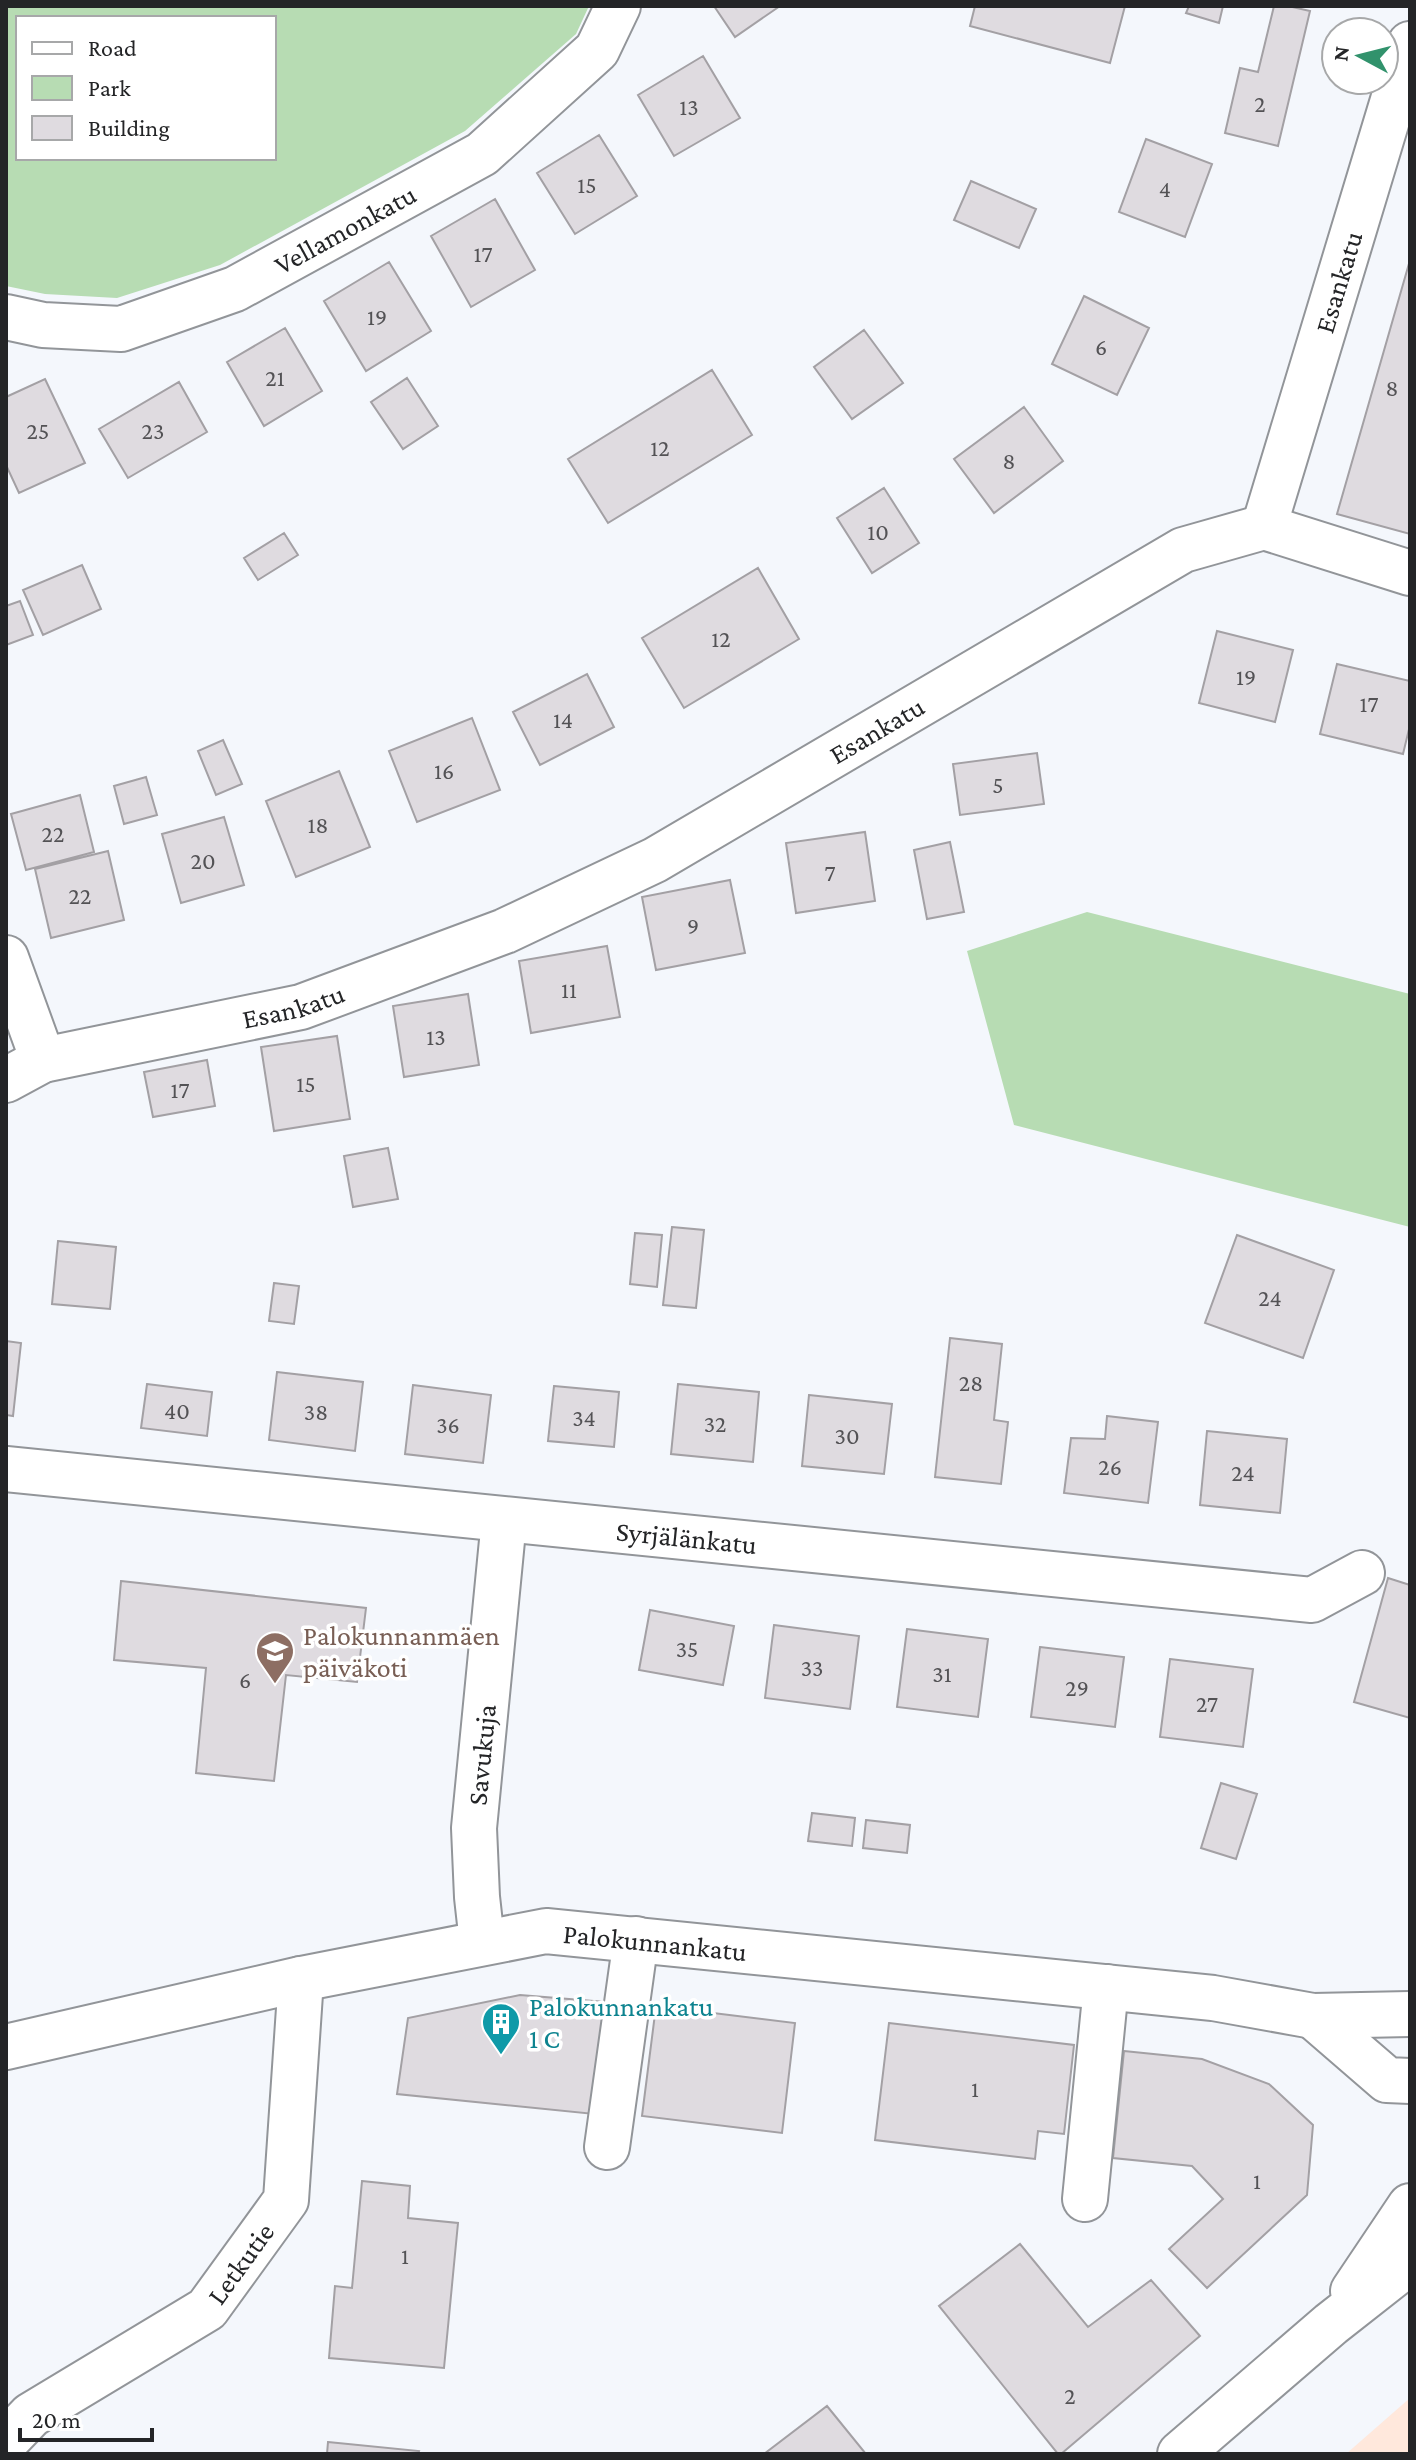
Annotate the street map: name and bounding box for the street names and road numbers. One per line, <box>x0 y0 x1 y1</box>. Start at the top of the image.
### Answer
street label: Vellamonkatu <box>269 178 421 280</box>
street label: Esankatu <box>1308 227 1368 336</box>
street label: Esankatu <box>824 690 930 770</box>
street label: Esankatu <box>239 977 349 1034</box>
street label: Syrjälänkatu <box>615 1515 759 1560</box>
street label: Savukuja <box>461 1703 502 1807</box>
street label: Palokunnankatu <box>562 1917 748 1967</box>
street label: Letkutie <box>200 2217 280 2310</box>

